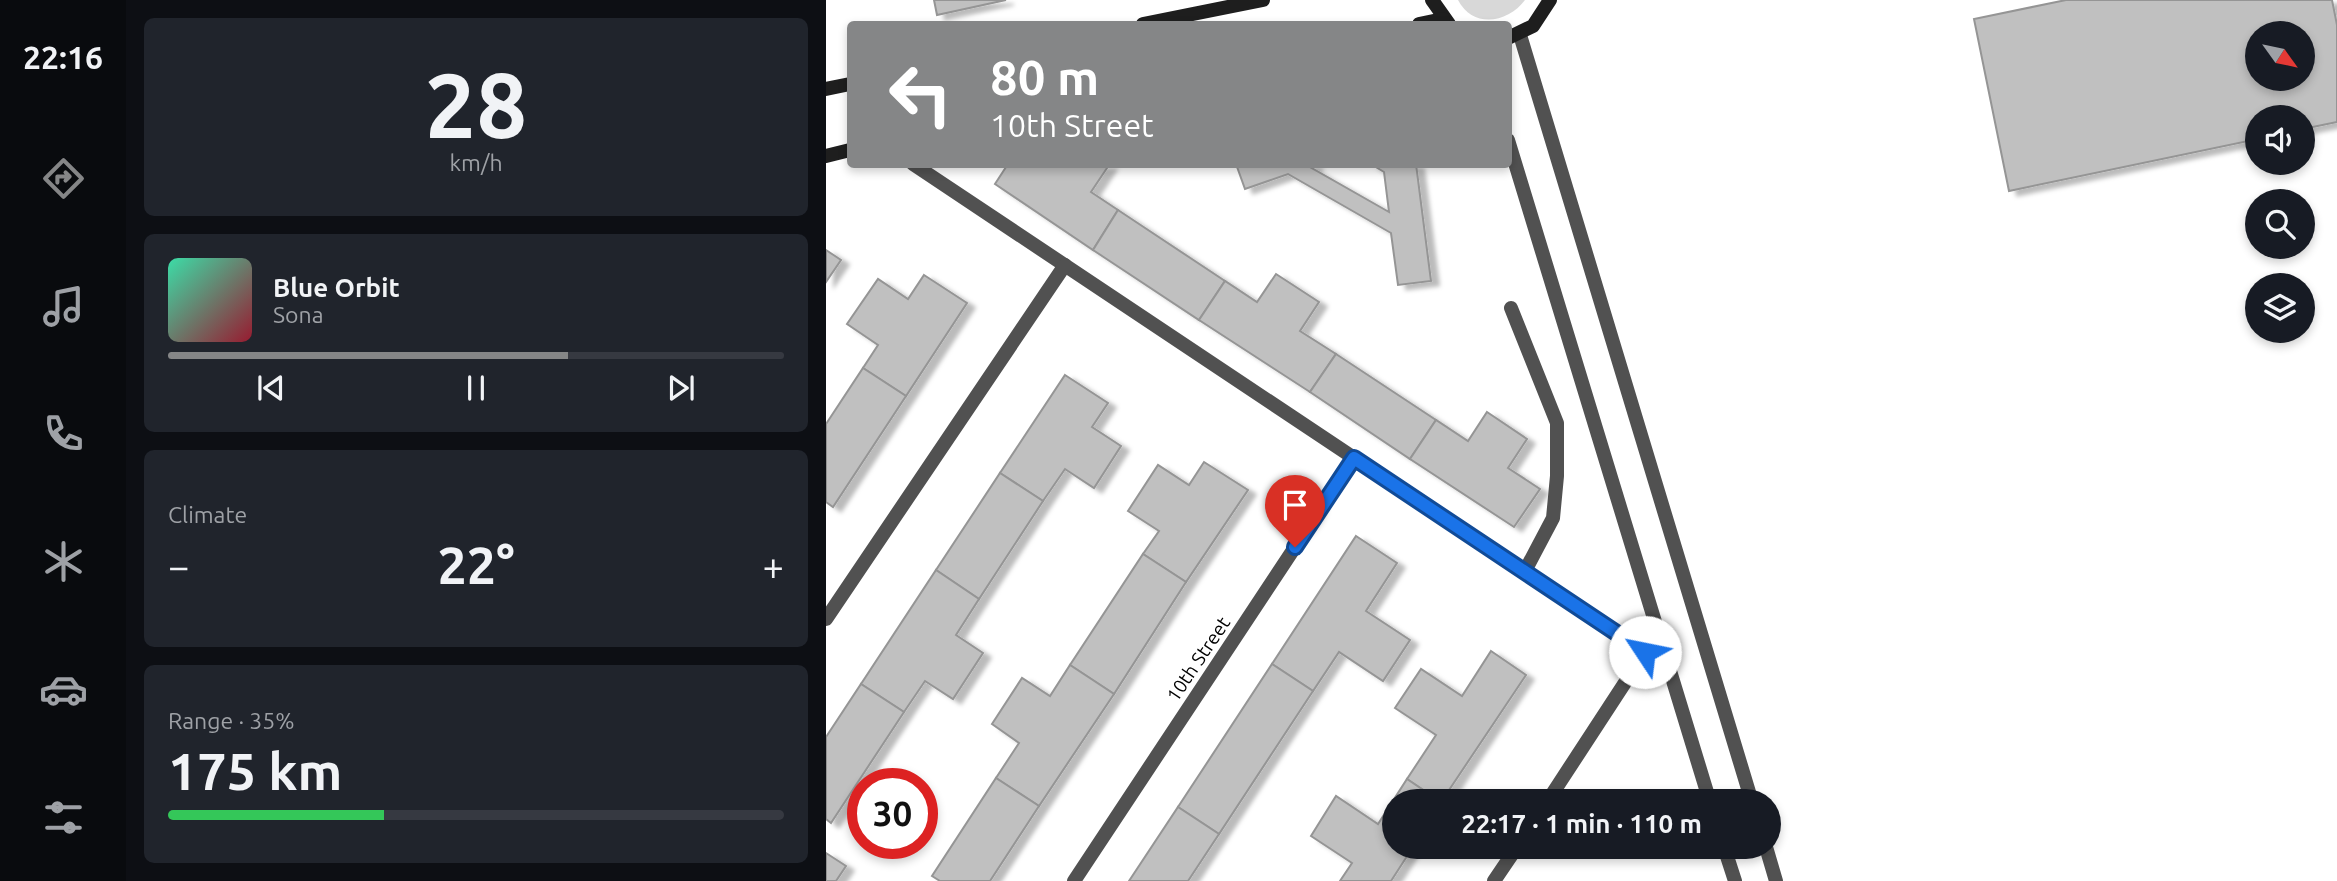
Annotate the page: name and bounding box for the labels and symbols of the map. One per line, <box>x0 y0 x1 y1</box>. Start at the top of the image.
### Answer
north arrow <box>2245 21 2315 91</box>
pin <box>1265 475 1325 547</box>
street label: 10th Street <box>1162 612 1235 705</box>
position arrow <box>1608 615 1682 689</box>
speed limit sign: 30 <box>847 768 938 859</box>

